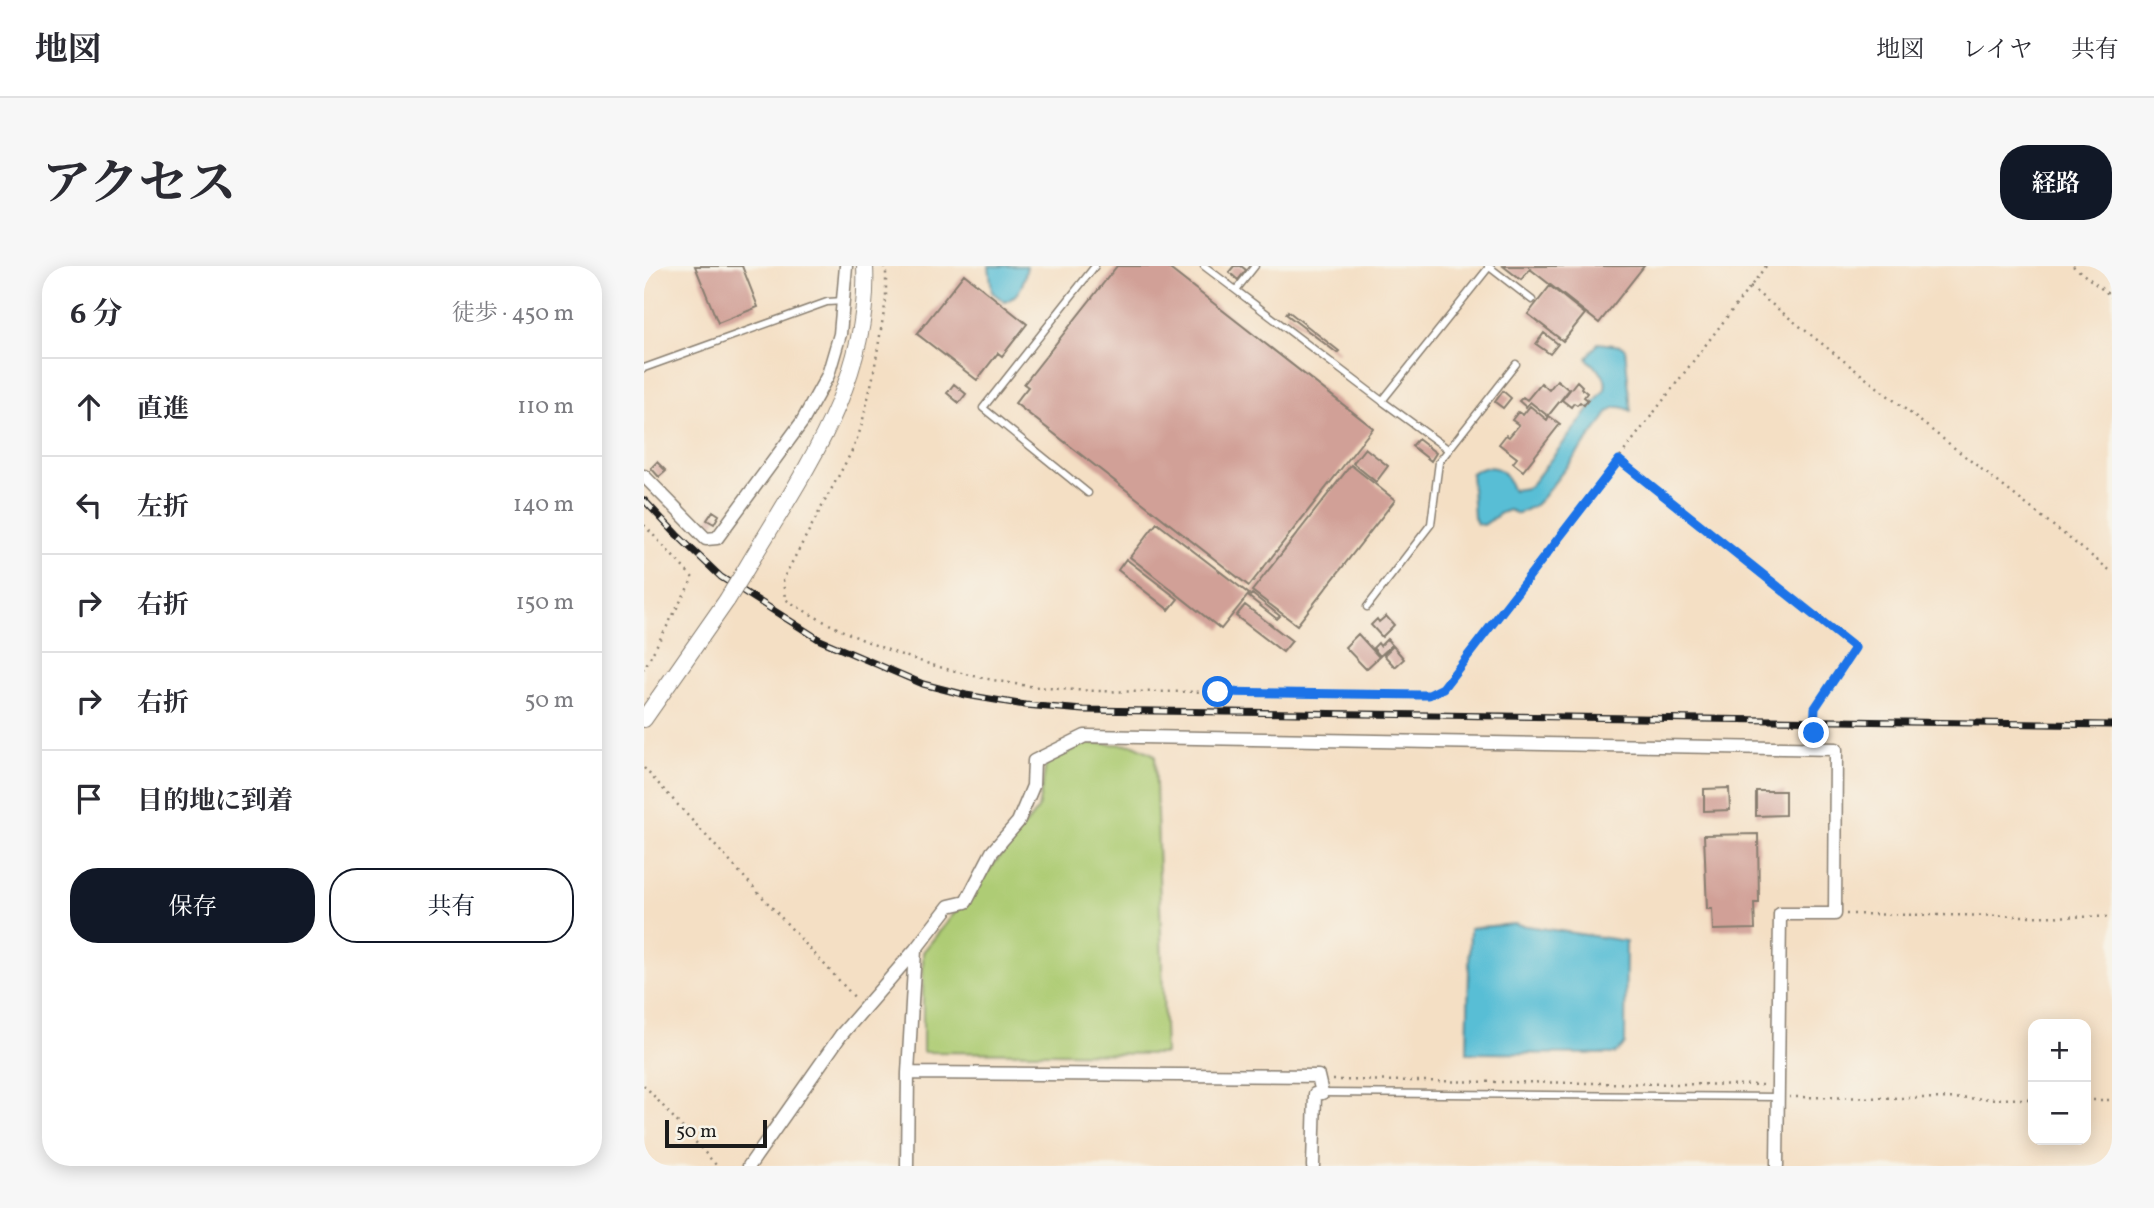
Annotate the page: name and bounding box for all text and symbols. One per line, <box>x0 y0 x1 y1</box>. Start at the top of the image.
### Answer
text: 地図 <box>35 29 101 75</box>
text: 地図 <box>1876 34 1924 68</box>
text: レイヤ <box>1962 34 2033 68</box>
text: 共有 <box>2071 34 2119 68</box>
button: 経路 <box>2000 145 2112 220</box>
text: アクセス <box>42 152 237 221</box>
text: 6 分 <box>70 294 122 336</box>
text: 徒歩 · 450 m <box>452 298 574 330</box>
icon: ahead <box>70 388 108 426</box>
text: 110 m <box>517 391 574 423</box>
text: 直進 <box>137 392 189 428</box>
icon: left <box>70 486 108 524</box>
text: 140 m <box>513 489 574 521</box>
text: 左折 <box>137 490 189 526</box>
icon: right <box>70 584 108 622</box>
text: 150 m <box>516 587 574 619</box>
text: 右折 <box>137 588 189 624</box>
route start <box>1202 676 1233 707</box>
icon: right <box>70 682 108 720</box>
text: 50 m <box>525 685 574 717</box>
text: 右折 <box>137 686 189 722</box>
route end <box>1798 717 1829 748</box>
icon: arrive <box>70 780 108 818</box>
text: 目的地に到着 <box>137 784 293 820</box>
button: 保存 <box>70 868 315 943</box>
button: 共有 <box>329 868 574 943</box>
map controls <box>2028 1019 2091 1145</box>
button: + <box>2028 1019 2091 1082</box>
button: − <box>2028 1082 2091 1145</box>
scale bar <box>665 1117 766 1149</box>
text: 50 m <box>676 1119 717 1145</box>

